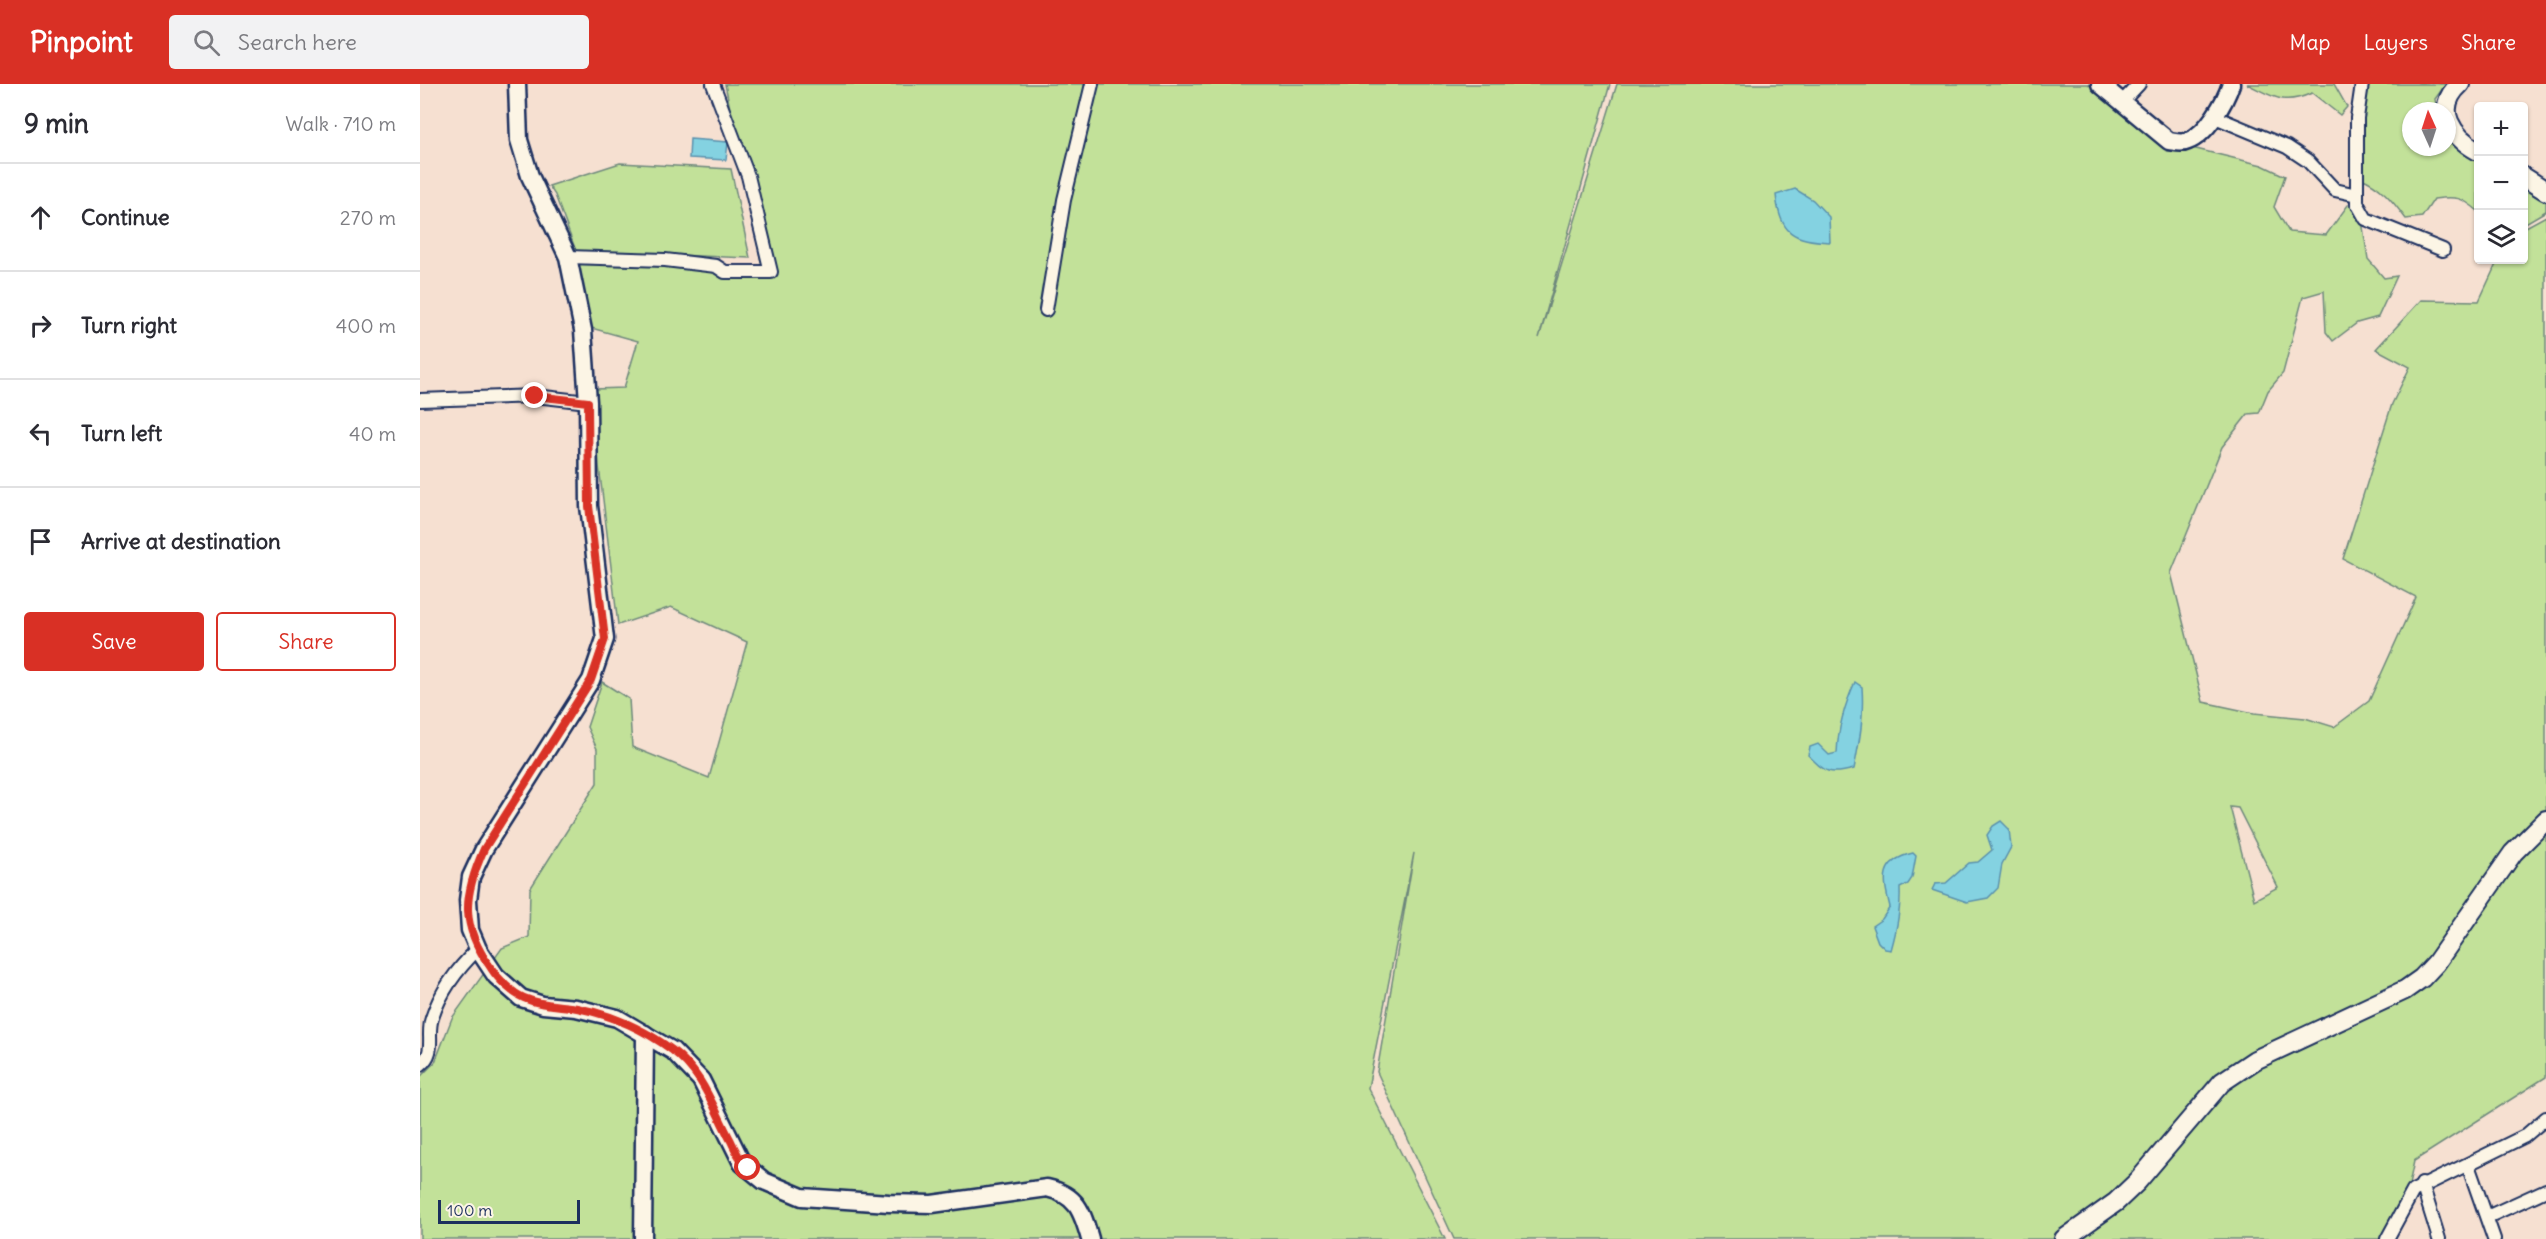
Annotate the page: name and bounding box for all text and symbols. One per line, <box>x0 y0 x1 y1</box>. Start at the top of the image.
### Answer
search box <box>169 15 589 69</box>
text: Pinpoint <box>30 24 133 60</box>
icon: search <box>190 26 223 59</box>
text: Search here <box>238 28 357 56</box>
text: Map <box>2290 29 2330 56</box>
text: Layers <box>2363 29 2428 56</box>
text: Share <box>2461 29 2516 56</box>
north arrow <box>2402 102 2456 156</box>
map controls <box>2474 102 2528 264</box>
button: + <box>2474 102 2528 156</box>
text: 9 min <box>24 107 89 140</box>
text: Walk · 710 m <box>285 111 396 136</box>
button: − <box>2474 156 2528 210</box>
icon: ahead <box>24 201 57 234</box>
text: Continue <box>81 203 170 231</box>
text: 270 m <box>340 205 396 230</box>
button: layers <box>2474 210 2528 264</box>
icon: right <box>24 309 57 342</box>
text: Turn right <box>81 311 177 339</box>
text: 400 m <box>336 313 396 338</box>
route end <box>521 382 547 408</box>
icon: left <box>24 417 57 450</box>
text: Turn left <box>81 419 162 447</box>
text: 40 m <box>349 421 396 446</box>
icon: arrive <box>24 525 57 558</box>
text: Arrive at destination <box>81 527 281 555</box>
button: Save <box>24 612 204 671</box>
button: Share <box>216 612 396 671</box>
route start <box>734 1154 760 1180</box>
scale bar <box>438 1197 580 1224</box>
text: 100 m <box>447 1200 492 1220</box>

